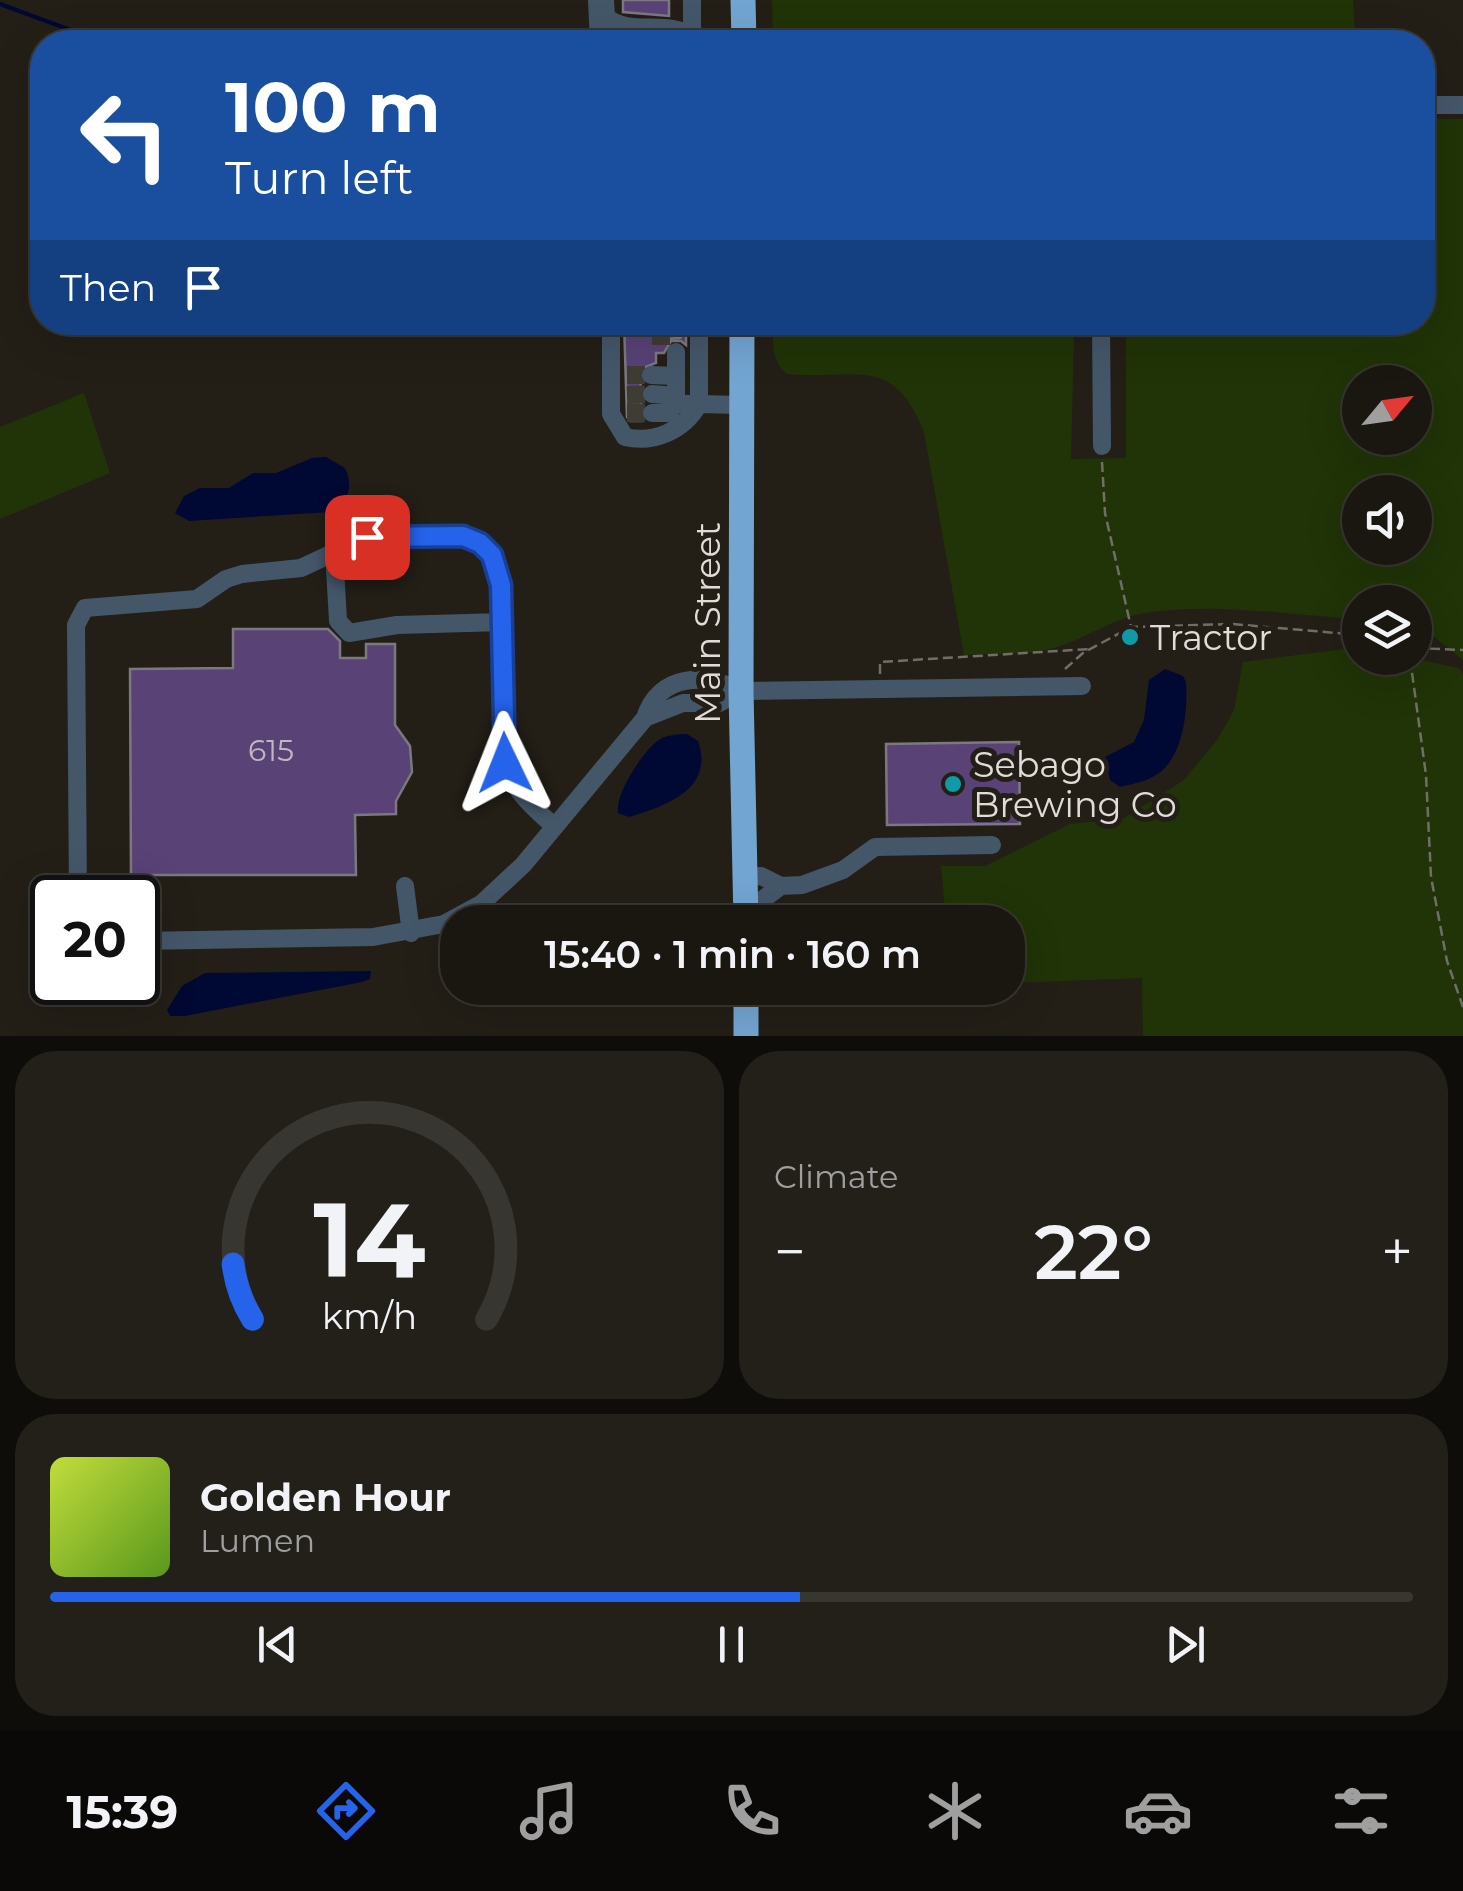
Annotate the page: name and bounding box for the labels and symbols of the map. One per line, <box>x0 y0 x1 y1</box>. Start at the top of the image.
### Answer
north arrow <box>1342 365 1432 455</box>
pin <box>325 495 410 580</box>
street label: Main Street <box>686 522 729 724</box>
place label: Tractor <box>1150 616 1272 659</box>
marker: Tractor <box>1119 626 1141 648</box>
position arrow <box>453 711 557 815</box>
house number: 615 <box>248 732 294 769</box>
place label: Sebago Brewing Co <box>973 743 1177 826</box>
marker: Sebago Brewing Co <box>942 773 964 795</box>
speed limit sign: 20 <box>30 875 160 1005</box>

